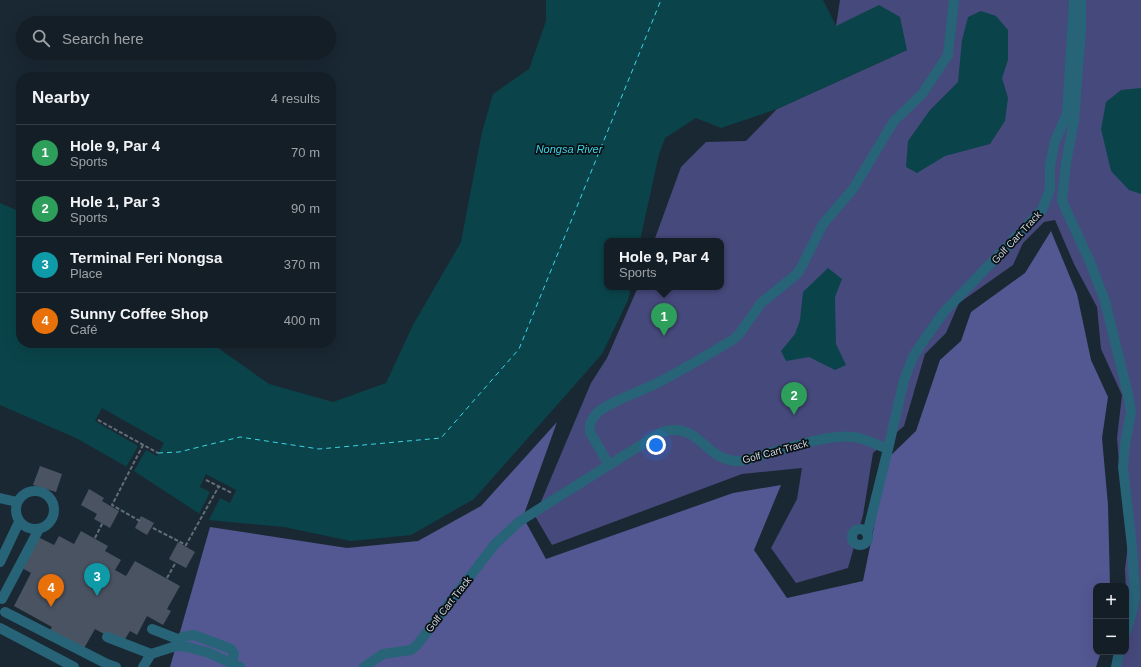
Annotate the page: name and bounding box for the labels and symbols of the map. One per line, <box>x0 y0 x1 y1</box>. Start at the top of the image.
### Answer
water label: Nongsa River <box>536 143 604 155</box>
street label: Golf Cart Track <box>989 208 1044 266</box>
pin: 1 <box>651 303 677 336</box>
pin: 2 <box>781 382 807 415</box>
your location <box>646 435 666 455</box>
street label: Golf Cart Track <box>741 437 810 465</box>
pin: 3 <box>84 563 110 596</box>
pin: 4 <box>38 574 64 607</box>
street label: Golf Cart Track <box>423 574 474 634</box>

